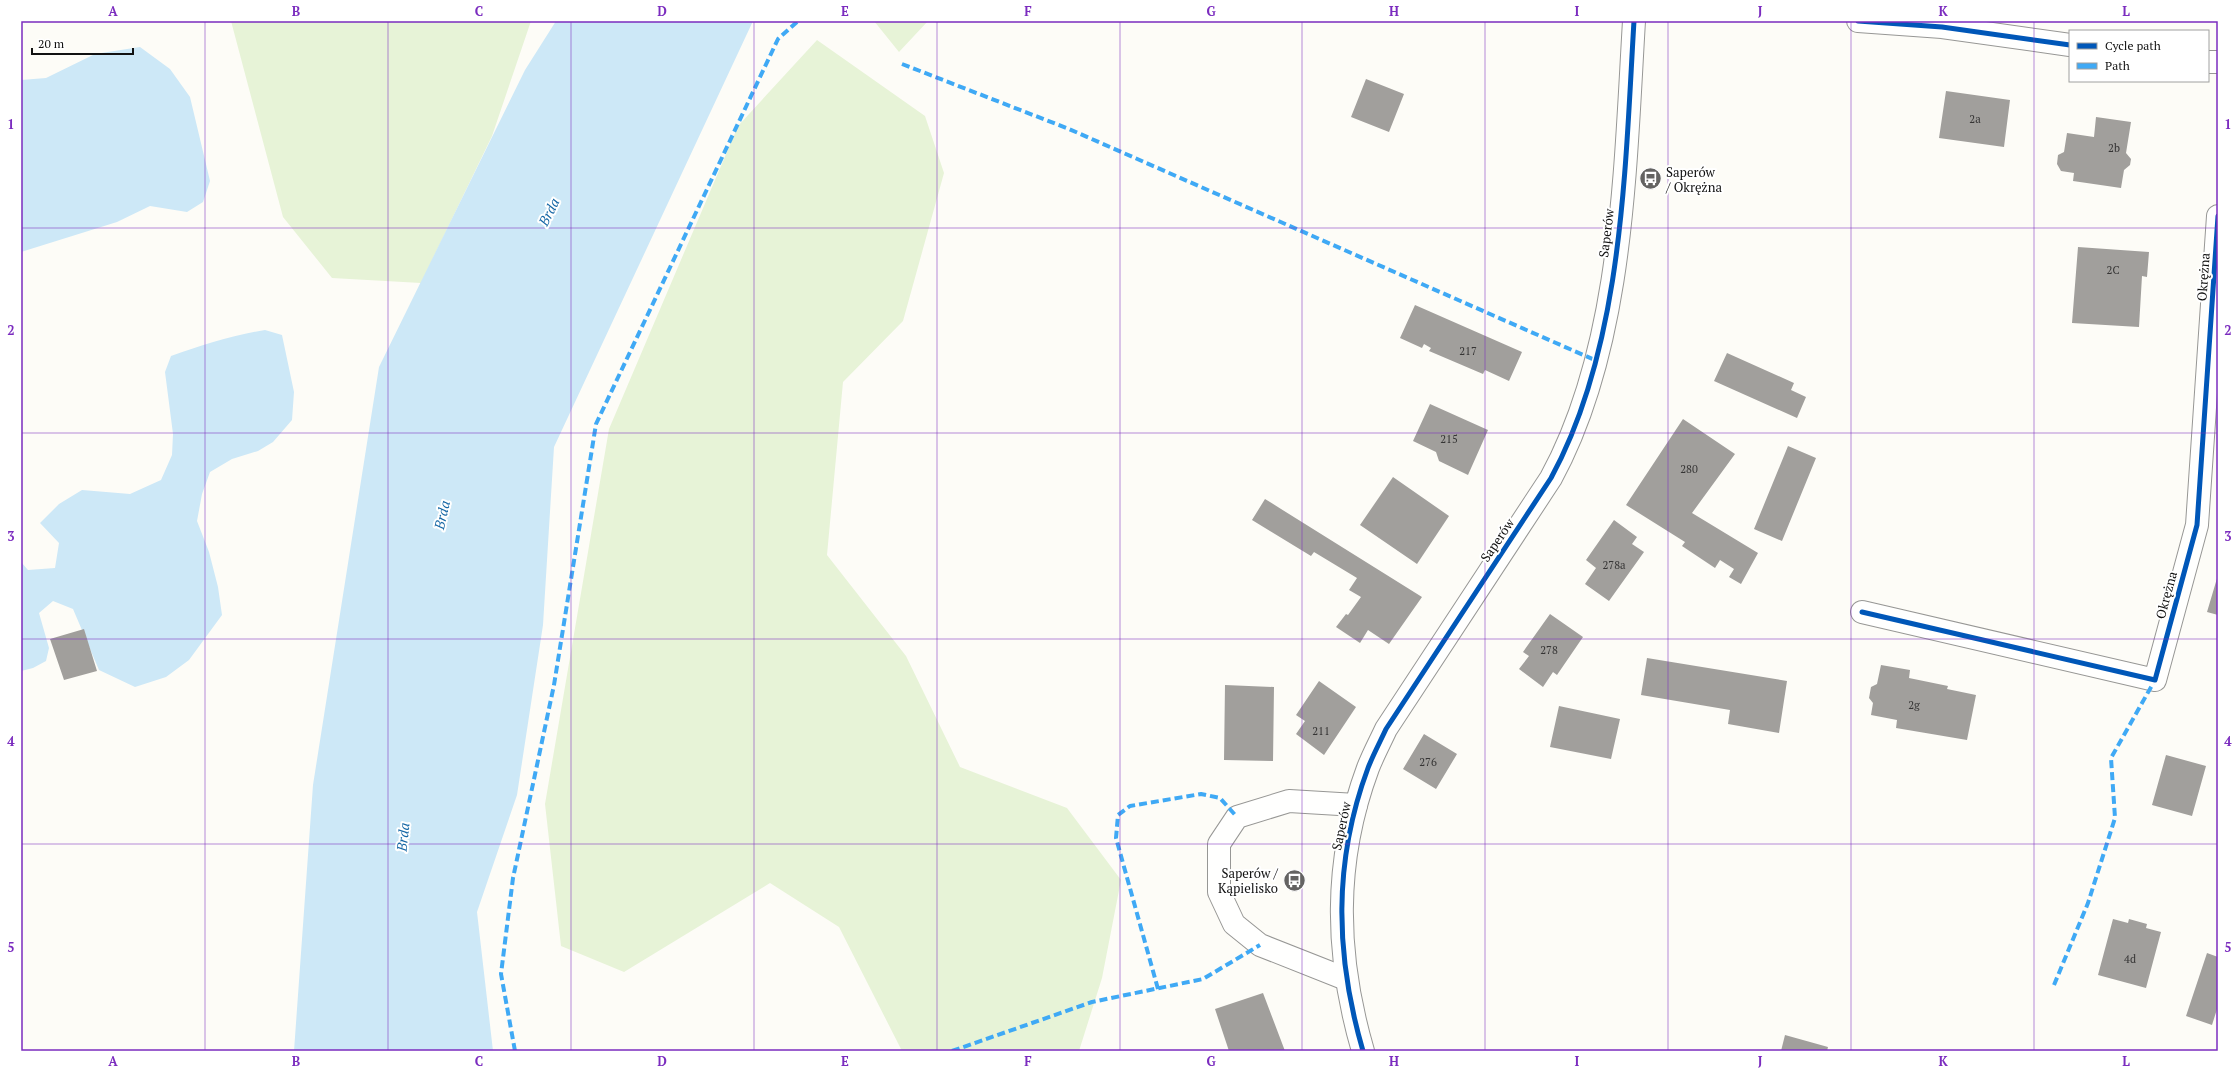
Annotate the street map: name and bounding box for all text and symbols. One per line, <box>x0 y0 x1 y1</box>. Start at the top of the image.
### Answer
text: A <box>108 2 118 20</box>
text: B <box>292 2 300 20</box>
text: C <box>475 2 483 20</box>
text: D <box>657 2 667 20</box>
text: E <box>841 2 849 20</box>
text: F <box>1024 2 1032 20</box>
text: G <box>1206 2 1216 20</box>
text: H <box>1389 2 1399 20</box>
text: I <box>1575 2 1580 20</box>
text: J <box>1758 2 1763 20</box>
text: K <box>1938 2 1948 20</box>
text: L <box>2122 2 2130 20</box>
scale bar <box>32 30 133 56</box>
legend <box>2069 30 2209 82</box>
text: 20 m <box>38 36 65 51</box>
text: Cycle path <box>2105 38 2161 53</box>
text: Path <box>2105 58 2130 73</box>
house number: 2a <box>1969 112 1981 126</box>
text: 1 <box>7 115 15 133</box>
text: 1 <box>2224 115 2232 133</box>
house number: 2b <box>2108 141 2120 155</box>
place label: Saperów / Okrężna <box>1665 163 1722 196</box>
bus stop icon: Saperów / Okrężna <box>1637 166 1663 192</box>
water label: Brda <box>533 195 564 230</box>
street label: Saperów <box>1594 207 1618 258</box>
street label: Okrężna <box>2192 252 2214 302</box>
house number: 2C <box>2107 263 2119 277</box>
text: 2 <box>7 321 15 339</box>
text: 2 <box>2224 321 2232 339</box>
house number: 217 <box>1459 344 1477 358</box>
house number: 215 <box>1440 432 1458 446</box>
house number: 280 <box>1680 462 1698 476</box>
water label: Brda <box>429 499 454 532</box>
street label: Saperów <box>1476 514 1518 565</box>
text: 3 <box>7 527 15 545</box>
text: 3 <box>2224 527 2232 545</box>
house number: 278a <box>1602 558 1626 572</box>
street label: Okrężna <box>2151 569 2181 621</box>
house number: 278 <box>1540 643 1558 657</box>
house number: 2g <box>1908 698 1920 712</box>
house number: 211 <box>1312 724 1330 738</box>
text: 4 <box>7 732 15 750</box>
text: 4 <box>2224 732 2232 750</box>
house number: 276 <box>1419 755 1437 769</box>
street label: Saperów <box>1327 800 1355 852</box>
water label: Brda <box>391 822 413 853</box>
place label: Saperów / Kąpielisko <box>1218 864 1279 897</box>
bus stop icon: Saperów / Kąpielisko <box>1281 867 1307 893</box>
text: 5 <box>7 938 15 956</box>
text: 5 <box>2224 938 2232 956</box>
house number: 4d <box>2124 952 2136 966</box>
text: A <box>108 1052 118 1070</box>
text: B <box>292 1052 300 1070</box>
text: C <box>475 1052 483 1070</box>
text: D <box>657 1052 667 1070</box>
text: E <box>841 1052 849 1070</box>
text: F <box>1024 1052 1032 1070</box>
text: G <box>1206 1052 1216 1070</box>
text: H <box>1389 1052 1399 1070</box>
text: I <box>1575 1052 1580 1070</box>
text: J <box>1758 1052 1763 1070</box>
text: K <box>1938 1052 1948 1070</box>
text: L <box>2122 1052 2130 1070</box>

